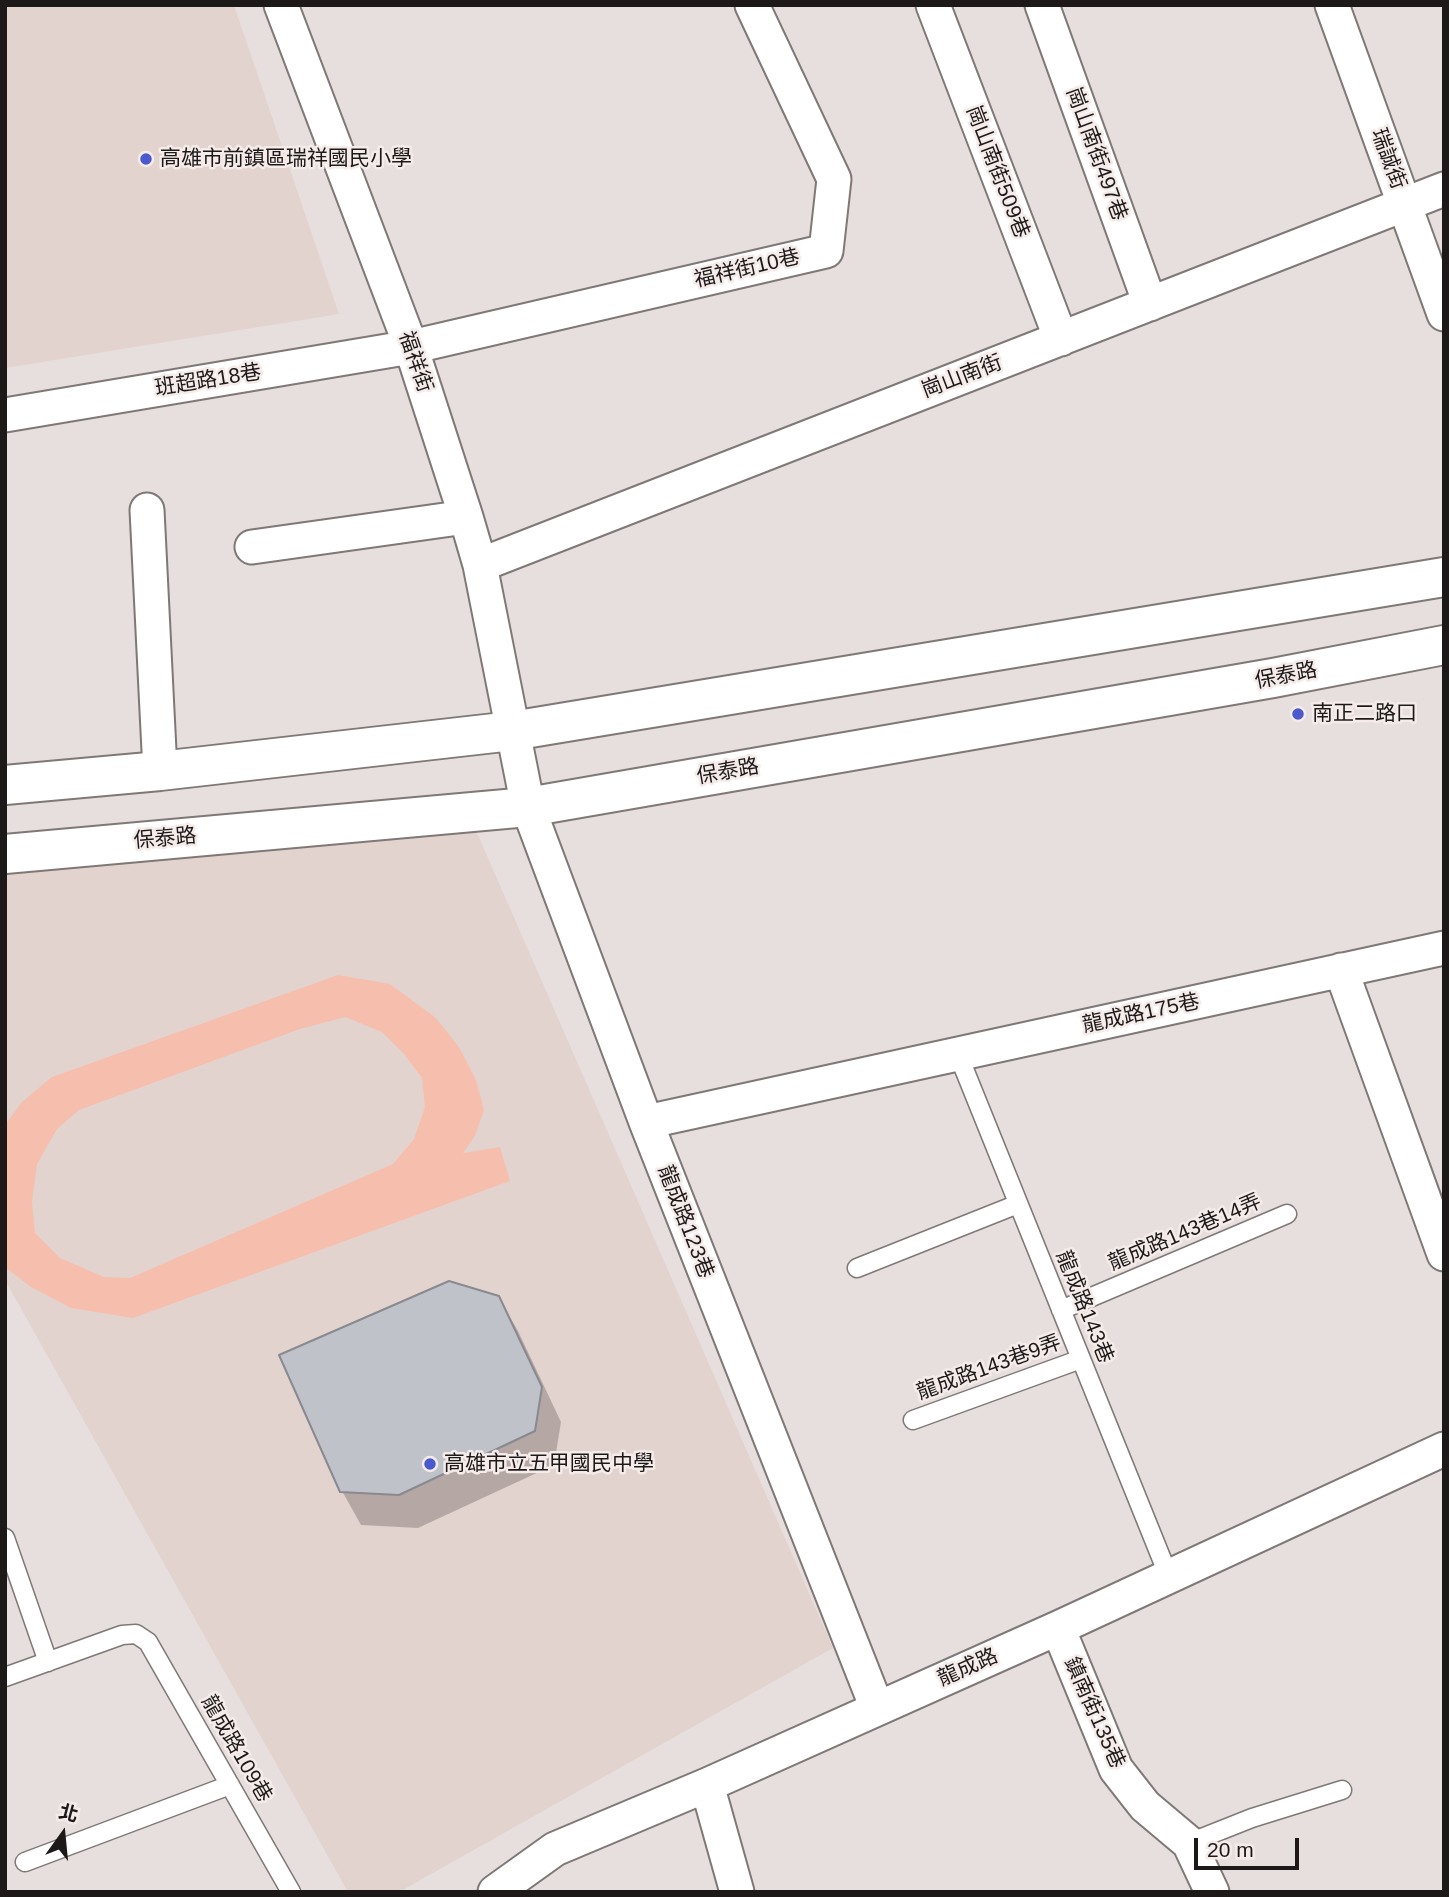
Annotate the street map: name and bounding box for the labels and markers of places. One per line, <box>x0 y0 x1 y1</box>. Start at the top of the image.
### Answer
place label: 高雄市前鎮區瑞祥國民小學 <box>160 146 412 172</box>
marker: 高雄市前鎮區瑞祥國民小學 <box>138 151 154 167</box>
place label: 南正二路口 <box>1312 701 1417 727</box>
marker: 南正二路口 <box>1290 706 1306 722</box>
place label: 高雄市立五甲國民中學 <box>444 1451 654 1477</box>
marker: 高雄市立五甲國民中學 <box>422 1456 438 1472</box>

